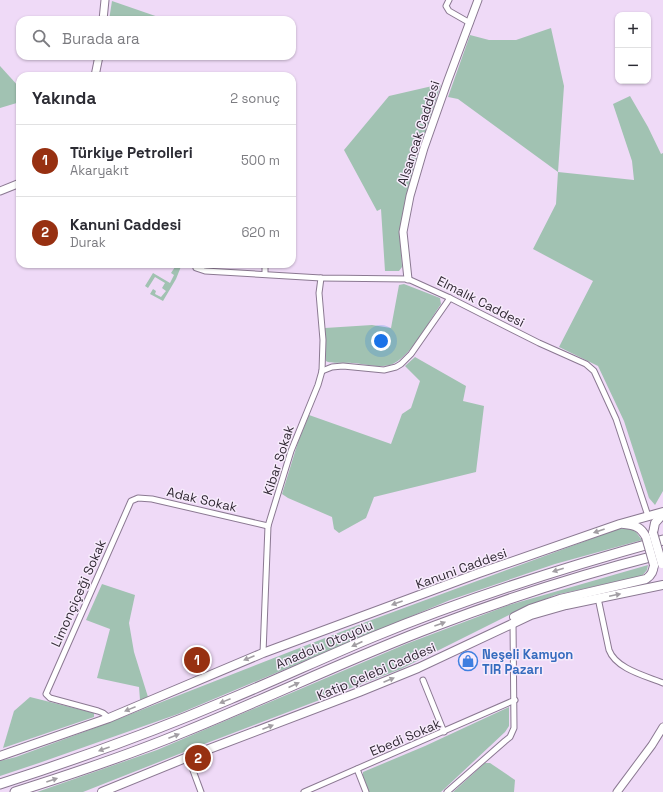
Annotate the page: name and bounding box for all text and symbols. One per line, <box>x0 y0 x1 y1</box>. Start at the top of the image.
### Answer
map controls <box>615 12 651 84</box>
button: + <box>615 12 651 48</box>
search box <box>16 16 296 60</box>
icon: search <box>30 27 52 49</box>
text: Burada ara <box>62 29 140 48</box>
button: − <box>615 48 651 84</box>
street label: Alsancak Caddesi <box>393 79 443 188</box>
text: Yakında <box>32 87 96 109</box>
text: 2 sonuç <box>230 90 280 107</box>
text: Türkiye Petrolleri <box>70 143 193 162</box>
text: 1 <box>42 152 48 169</box>
text: 500 m <box>241 152 280 169</box>
text: Akaryakıt <box>70 162 129 179</box>
text: Kanuni Caddesi <box>70 215 181 234</box>
text: 2 <box>41 224 49 241</box>
text: 620 m <box>241 224 280 241</box>
text: Durak <box>70 234 106 251</box>
street label: Elmalık Caddesi <box>434 272 527 331</box>
your location <box>371 331 391 351</box>
street label: Kibar Sokak <box>259 423 298 497</box>
street label: Adak Sokak <box>165 483 239 516</box>
one-way arrow <box>593 529 605 535</box>
street label: Limonçiçeği Sokak <box>47 537 110 650</box>
street label: Kanuni Caddesi <box>413 544 509 593</box>
one-way arrow <box>552 567 564 573</box>
one-way arrow <box>609 592 621 598</box>
one-way arrow <box>391 601 403 607</box>
street label: Anadolu Otoyolu <box>273 616 375 673</box>
one-way arrow <box>434 621 446 627</box>
street label: Katip Çelebi Caddesi <box>314 639 438 704</box>
one-way arrow <box>352 641 363 647</box>
pin: 1 <box>184 645 210 675</box>
place label: Neşeli Kamyon TIR Pazarı <box>482 646 573 678</box>
shop icon: Neşeli Kamyon TIR Pazarı <box>457 650 479 672</box>
one-way arrow <box>243 656 255 662</box>
one-way arrow <box>384 676 396 682</box>
one-way arrow <box>288 682 299 688</box>
one-way arrow <box>219 699 231 705</box>
one-way arrow <box>124 706 135 712</box>
street label: Ebedi Sokak <box>367 715 443 760</box>
one-way arrow <box>263 723 275 729</box>
one-way arrow <box>169 732 181 738</box>
pin: 2 <box>185 743 211 773</box>
one-way arrow <box>98 746 110 752</box>
one-way arrow <box>46 777 58 783</box>

